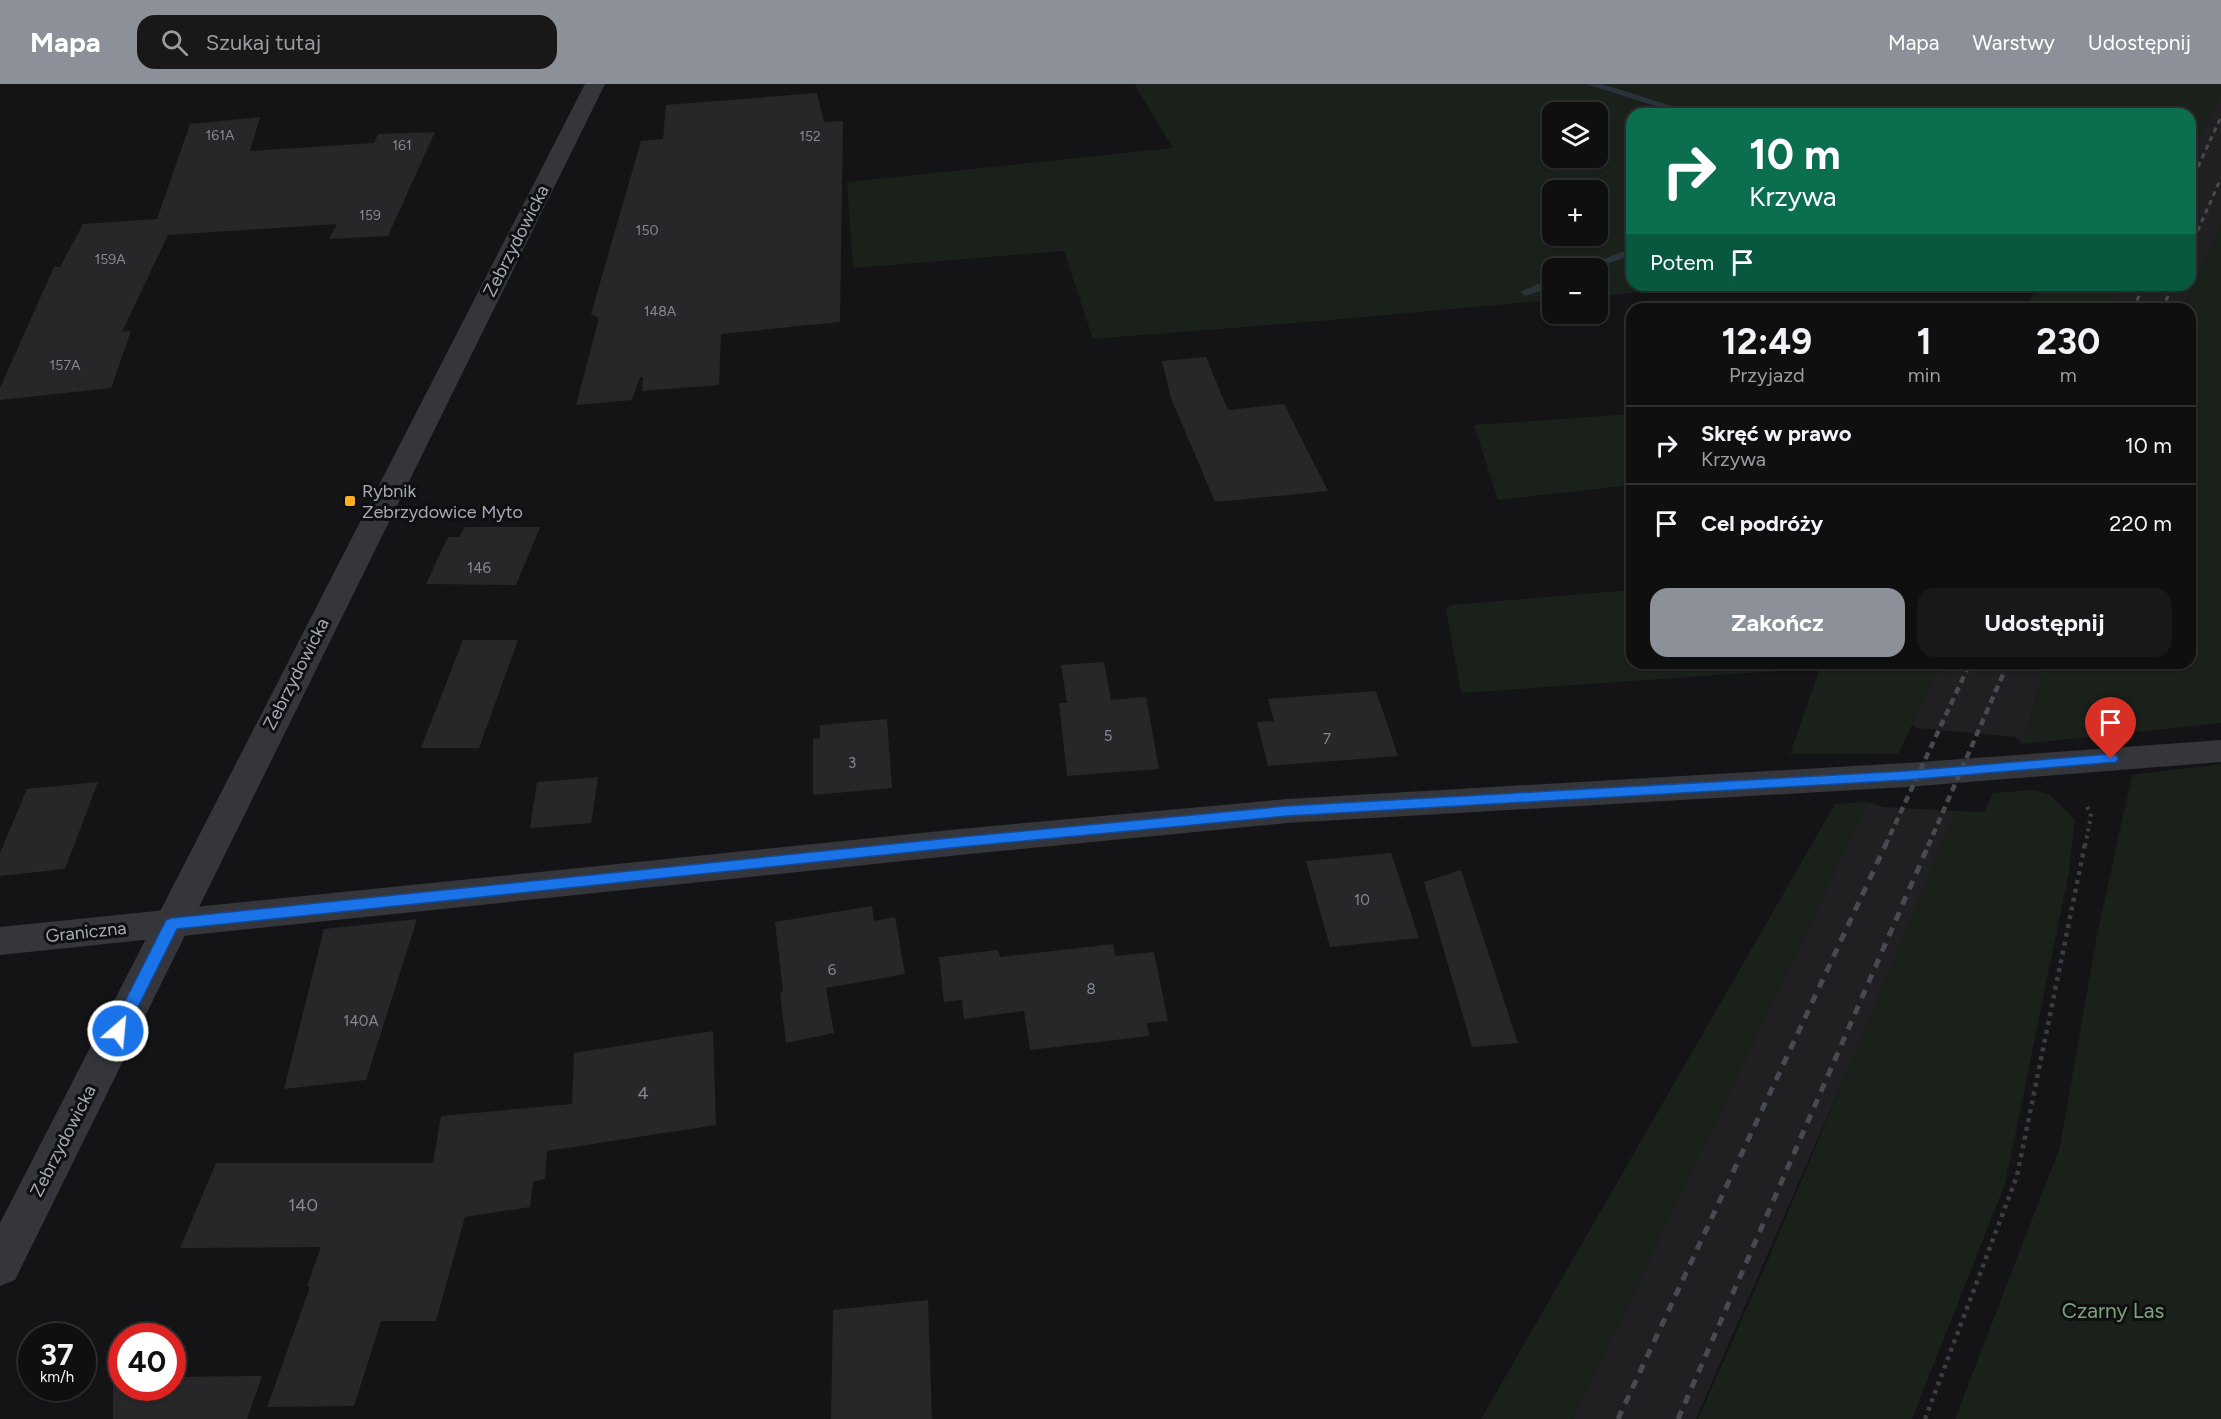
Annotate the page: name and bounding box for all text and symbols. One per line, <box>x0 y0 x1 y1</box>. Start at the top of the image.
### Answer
search box <box>137 15 557 69</box>
text: Mapa <box>30 25 101 59</box>
icon: search <box>158 26 191 59</box>
text: Szukaj tutaj <box>206 29 321 56</box>
text: Mapa <box>1888 30 1939 55</box>
text: Warstwy <box>1972 30 2055 55</box>
text: Udostępnij <box>2088 30 2191 55</box>
map controls <box>1542 102 1608 324</box>
button: layers <box>1542 102 1608 168</box>
house number: 161A <box>206 127 235 144</box>
house number: 152 <box>799 128 821 145</box>
text: 10 m <box>1749 129 1841 180</box>
icon: right <box>1650 132 1728 210</box>
house number: 161 <box>392 137 412 154</box>
button: + <box>1542 180 1608 246</box>
text: Krzywa <box>1749 180 1837 213</box>
street label: Zebrzydowicka <box>478 181 554 301</box>
house number: 159 <box>359 207 381 224</box>
house number: 150 <box>636 222 658 239</box>
icon: arrive <box>1726 246 1759 279</box>
text: Potem <box>1650 249 1714 276</box>
house number: 159A <box>94 251 126 268</box>
button: − <box>1542 258 1608 324</box>
house number: 148A <box>644 303 677 320</box>
text: 12:49 <box>1722 320 1812 363</box>
text: 1 <box>1917 320 1932 363</box>
text: 230 <box>2036 320 2100 363</box>
house number: 157A <box>50 357 81 374</box>
text: Przyjazd <box>1729 363 1805 387</box>
text: min <box>1908 363 1941 387</box>
text: m <box>2060 363 2077 387</box>
text: Skręć w prawo <box>1701 420 1851 447</box>
icon: right <box>1650 429 1683 462</box>
text: 10 m <box>2125 432 2172 459</box>
text: Krzywa <box>1701 447 1766 471</box>
place label: Rybnik Zebrzydowice Myto <box>362 480 523 523</box>
marker: Rybnik Zebrzydowice Myto <box>343 494 357 508</box>
icon: arrive <box>1650 507 1683 540</box>
text: Cel podróży <box>1701 510 1823 537</box>
text: 220 m <box>2109 510 2172 537</box>
house number: 146 <box>467 559 492 577</box>
button: Zakończ <box>1650 588 1905 657</box>
button: Udostępnij <box>1917 588 2172 657</box>
street label: Zebrzydowicka <box>258 614 334 734</box>
pin <box>2085 697 2136 759</box>
icon: arrive <box>2094 706 2127 739</box>
house number: 5 <box>1104 727 1112 745</box>
house number: 7 <box>1323 730 1331 748</box>
house number: 3 <box>848 754 856 772</box>
house number: 10 <box>1354 891 1370 909</box>
street label: Graniczna <box>45 917 127 947</box>
house number: 6 <box>828 961 837 979</box>
house number: 8 <box>1086 980 1096 998</box>
position arrow <box>86 999 150 1063</box>
house number: 140A <box>343 1012 379 1030</box>
street label: Zebrzydowicka <box>25 1081 101 1201</box>
house number: 4 <box>637 1082 649 1104</box>
house number: 140 <box>288 1194 318 1216</box>
park label: Czarny Las <box>2062 1298 2164 1323</box>
speed limit sign: 40 <box>108 1323 186 1401</box>
text: 37 <box>40 1336 74 1373</box>
text: km/h <box>40 1368 74 1386</box>

